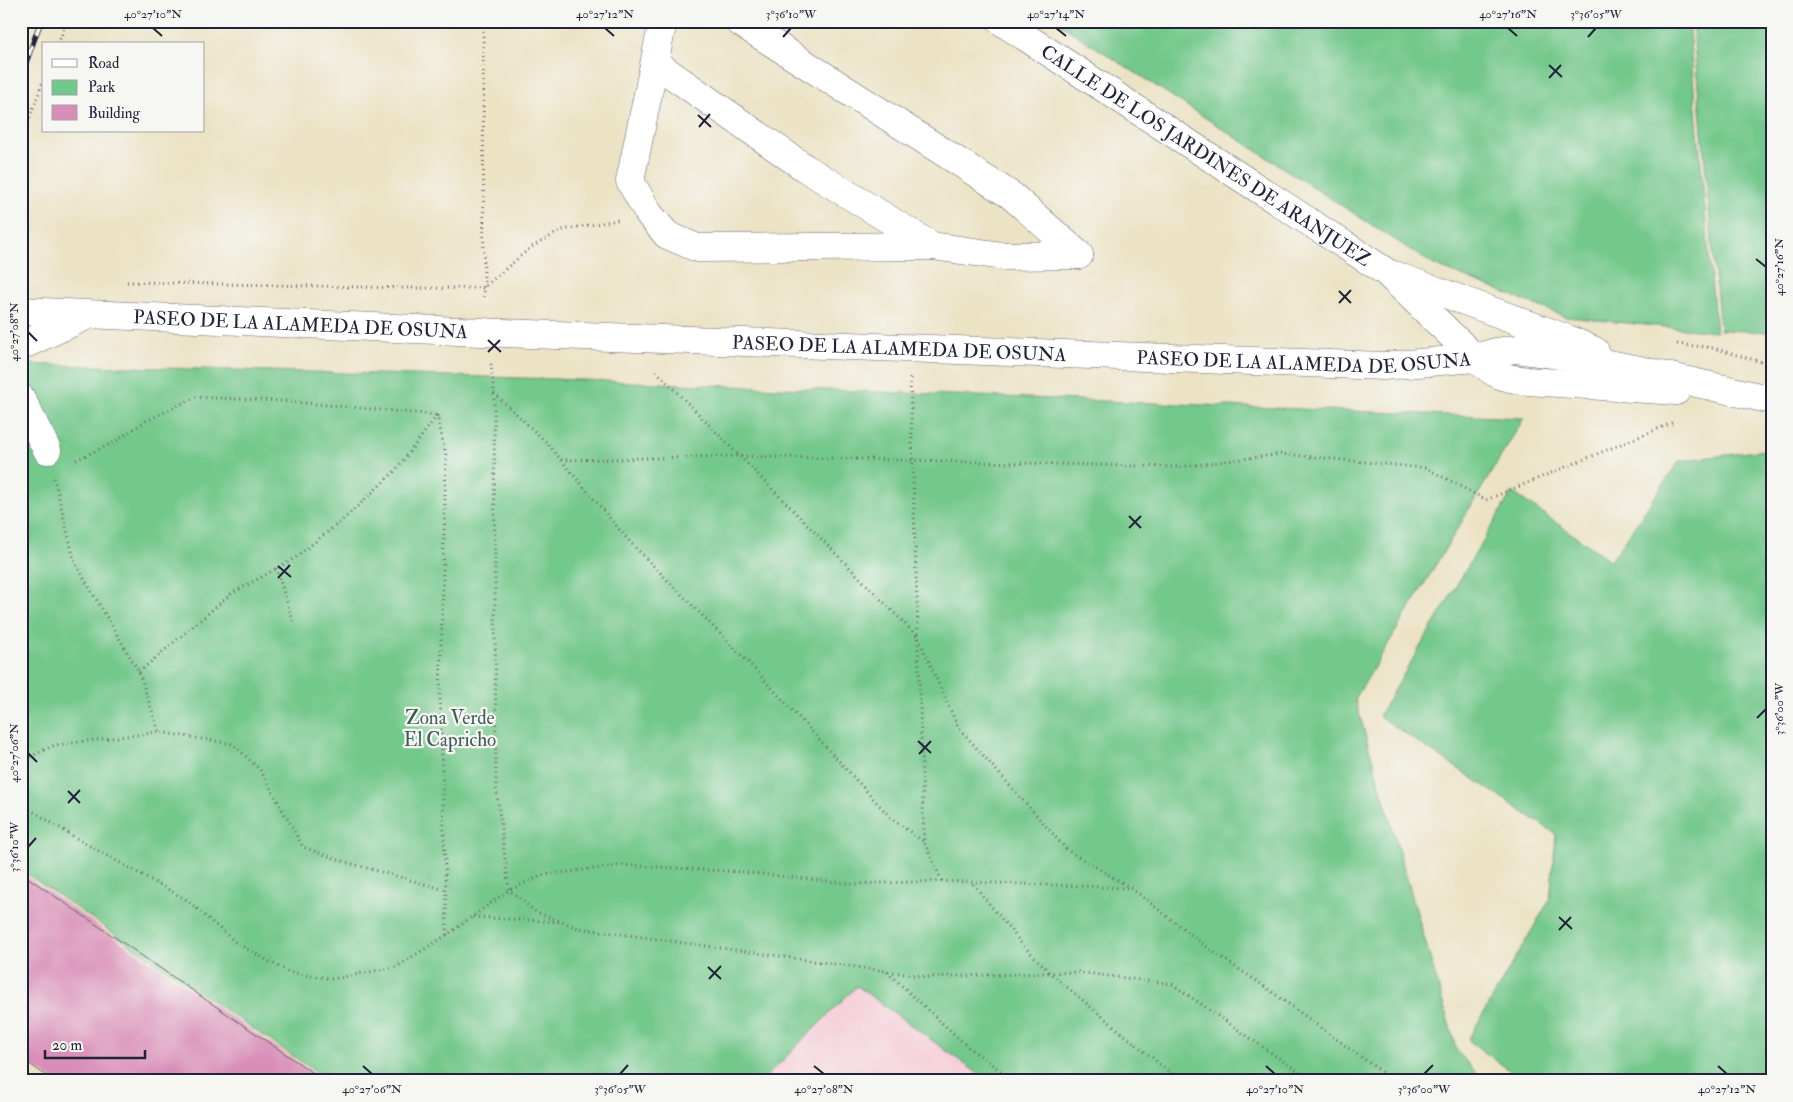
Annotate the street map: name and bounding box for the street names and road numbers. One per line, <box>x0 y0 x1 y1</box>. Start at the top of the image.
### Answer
street label: CALLE DE LOS JARDINES DE ARANJUEZ <box>1036 39 1375 272</box>
street label: PASEO DE LA ALAMEDA DE OSUNA <box>133 305 468 344</box>
street label: PASEO DE LA ALAMEDA DE OSUNA <box>731 331 1067 367</box>
street label: PASEO DE LA ALAMEDA DE OSUNA <box>1136 346 1472 379</box>

